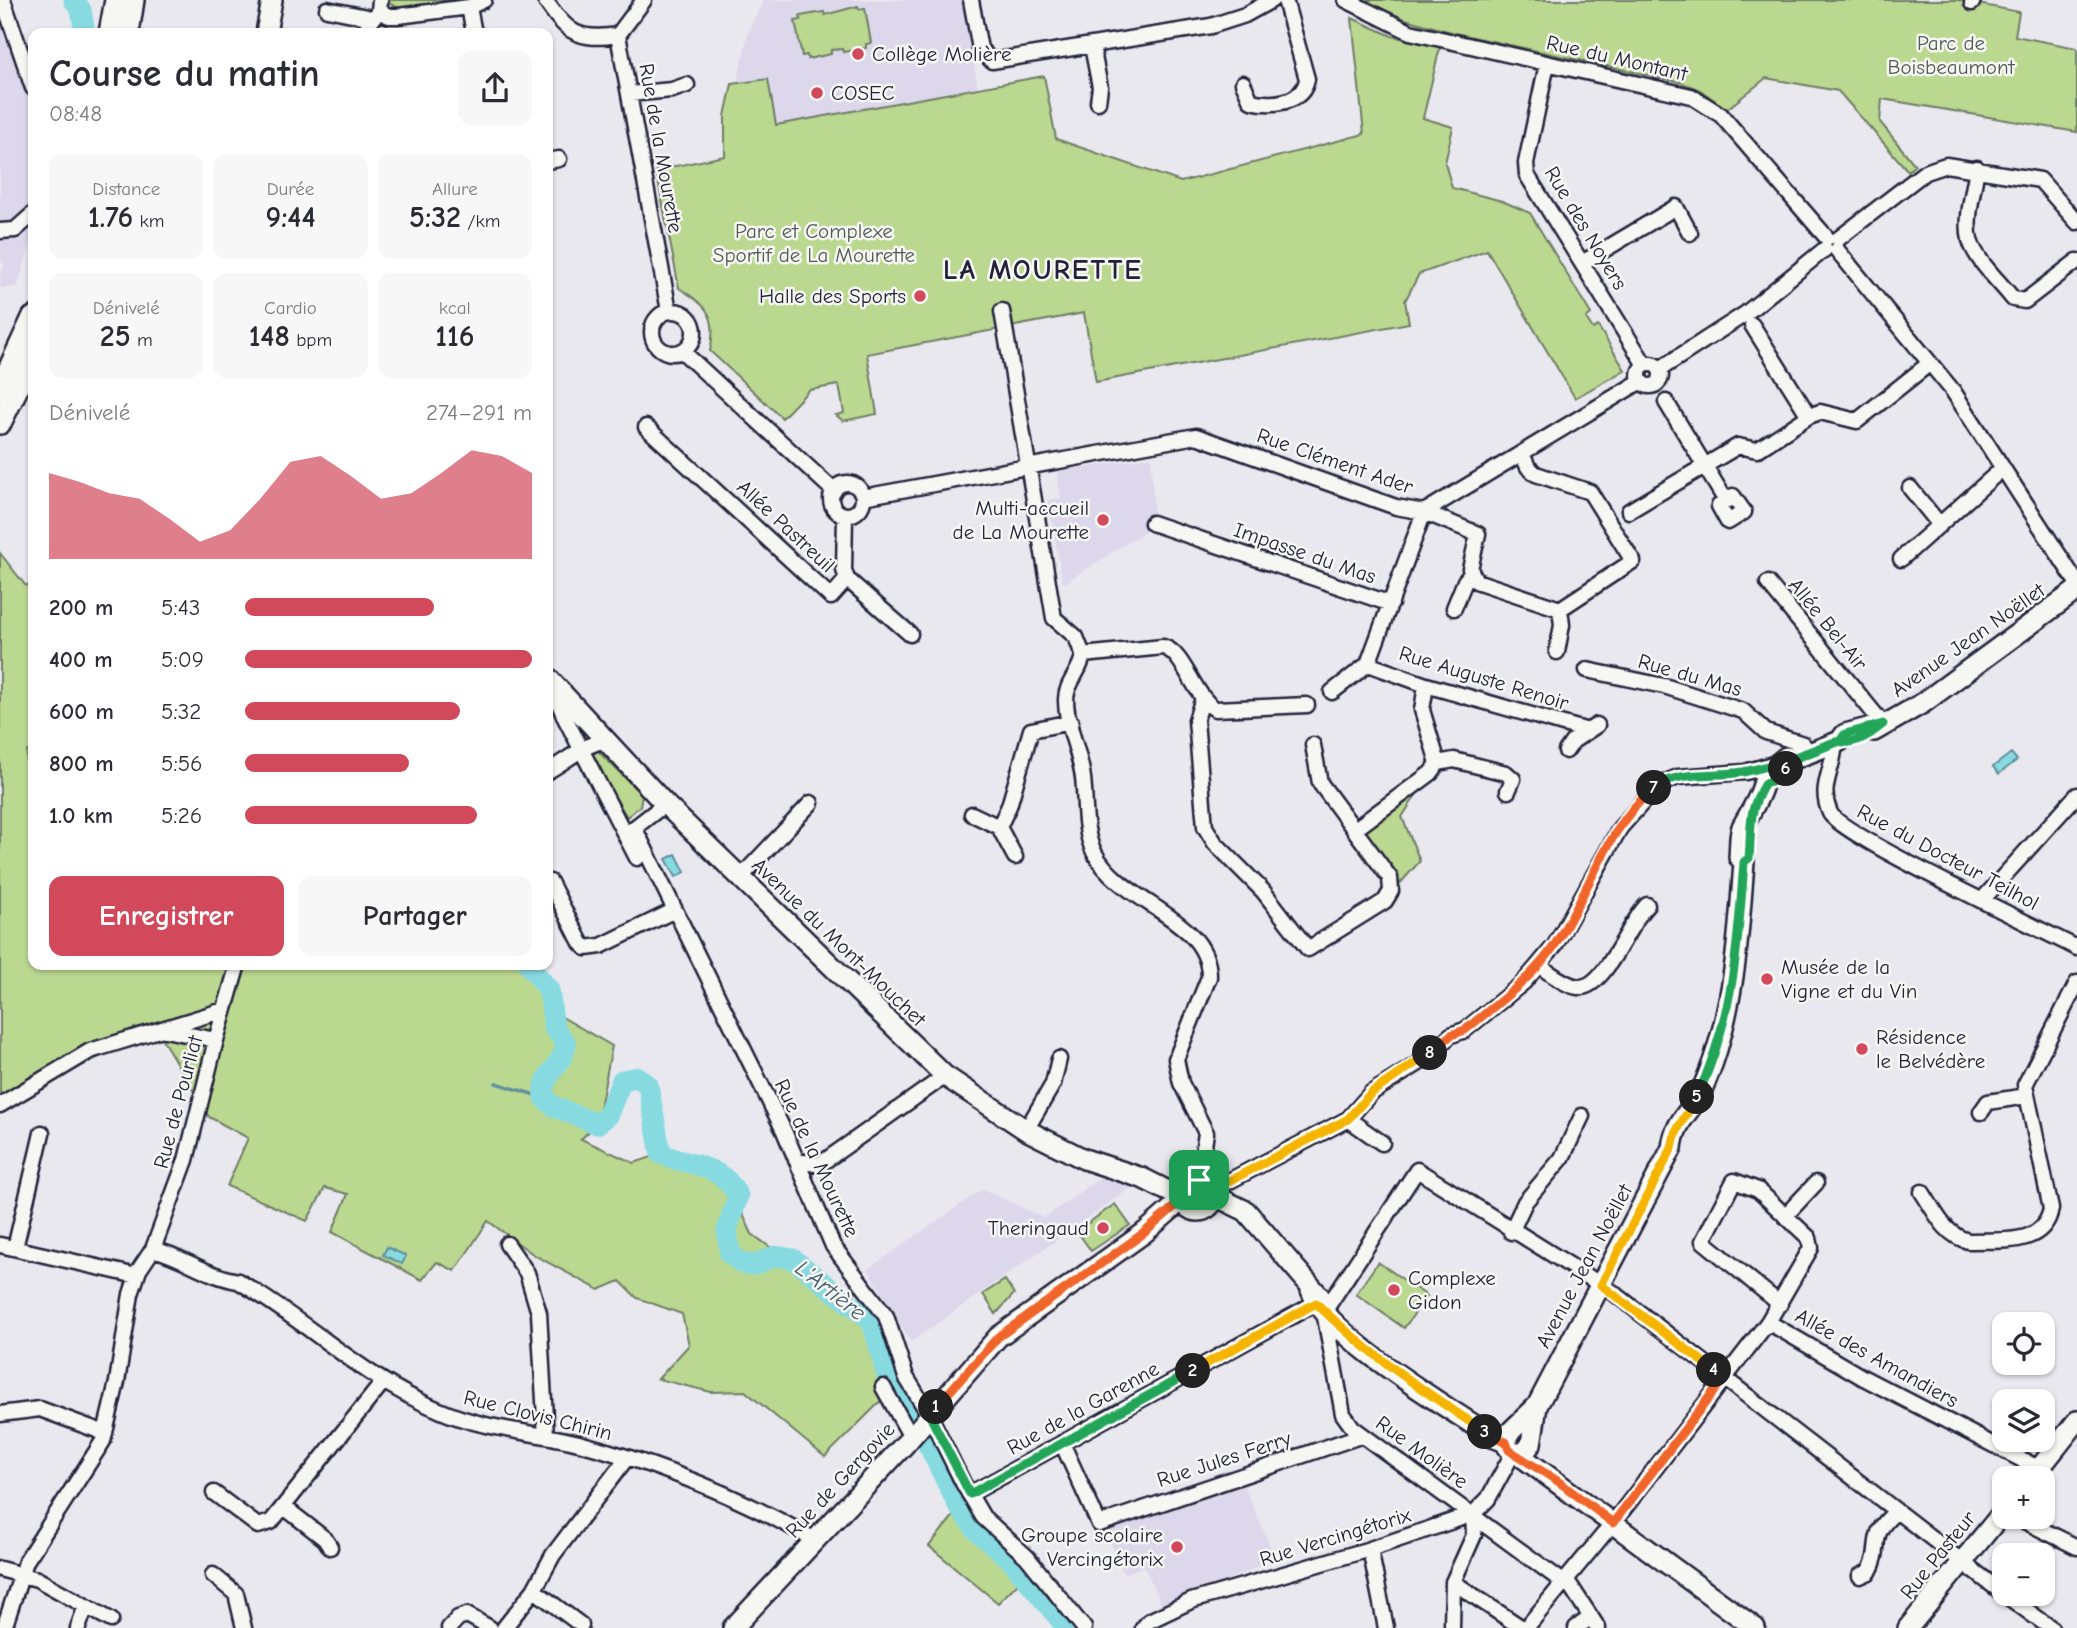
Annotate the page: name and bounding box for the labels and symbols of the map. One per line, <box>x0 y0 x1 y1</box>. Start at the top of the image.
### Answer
street label: Rue du Montant <box>1544 30 1691 86</box>
park label: Parc de Boisbeaumont <box>1887 31 2016 79</box>
place label: Collège Molière <box>872 42 1011 66</box>
marker: Collège Molière <box>850 46 866 62</box>
street label: Rue de la Mourette <box>634 61 688 235</box>
place label: COSEC <box>831 81 894 105</box>
marker: COSEC <box>809 85 825 101</box>
street label: Rue des Noyers <box>1540 162 1632 294</box>
park label: Parc et Complexe Sportif de La Mourette <box>713 219 915 267</box>
district label: LA MOURETTE <box>943 254 1143 286</box>
place label: Halle des Sports <box>759 284 906 308</box>
marker: Halle des Sports <box>912 288 928 304</box>
street label: Rue Clément Ader <box>1254 423 1417 499</box>
street label: Allée Pastreuil <box>732 475 840 577</box>
place label: Multi-accueil de La Mourette <box>953 496 1089 544</box>
marker: Multi-accueil de La Mourette <box>1095 512 1111 528</box>
street label: Impasse du Mas <box>1231 517 1379 589</box>
street label: Allée Bel-Air <box>1784 573 1873 675</box>
street label: Avenue Jean Noëllet <box>1887 577 2050 702</box>
street label: Rue Auguste Renoir <box>1396 641 1572 715</box>
street label: Rue du Mas <box>1635 649 1745 701</box>
pin: 6 <box>1768 752 1803 786</box>
pin: 7 <box>1636 770 1672 806</box>
street label: Rue du Docteur Teilhol <box>1853 799 2043 915</box>
street label: Avenue du Mont-Mouchet <box>747 853 931 1032</box>
place label: Musée de la Vigne et du Vin <box>1781 955 1917 1003</box>
marker: Musée de la Vigne et du Vin <box>1759 971 1775 987</box>
place label: Résidence le Belvédère <box>1876 1025 1985 1073</box>
street label: Rue de Pourliat <box>149 1032 208 1171</box>
pin: 8 <box>1412 1036 1448 1070</box>
marker: Résidence le Belvédère <box>1854 1041 1870 1057</box>
street label: Rue de la Mourette <box>770 1075 864 1241</box>
pin: 5 <box>1680 1080 1714 1114</box>
pin <box>1169 1150 1229 1210</box>
street label: Avenue Jean Noëllet <box>1531 1179 1638 1352</box>
place label: Theringaud <box>988 1216 1089 1240</box>
marker: Theringaud <box>1095 1220 1111 1236</box>
water label: L'Artière <box>790 1255 872 1327</box>
place label: Complexe Gidon <box>1408 1266 1496 1314</box>
marker: Complexe Gidon <box>1386 1282 1402 1298</box>
street label: Allée des Amandiers <box>1791 1303 1963 1413</box>
pin: 4 <box>1696 1352 1732 1388</box>
pin: 2 <box>1176 1354 1210 1388</box>
street label: Rue de la Garenne <box>1003 1356 1163 1460</box>
street label: Rue Clovis Chirin <box>461 1385 615 1445</box>
pin: 1 <box>918 1390 954 1424</box>
street label: Rue Molière <box>1371 1411 1473 1493</box>
pin: 3 <box>1468 1414 1502 1450</box>
street label: Rue de Gergovie <box>780 1417 900 1543</box>
street label: Rue Jules Ferry <box>1154 1426 1295 1492</box>
street label: Rue Vercingétorix <box>1257 1503 1413 1571</box>
street label: Rue Pasteur <box>1895 1506 1981 1604</box>
place label: Groupe scolaire Vercingétorix <box>1021 1523 1163 1571</box>
marker: Groupe scolaire Vercingétorix <box>1169 1539 1185 1555</box>

